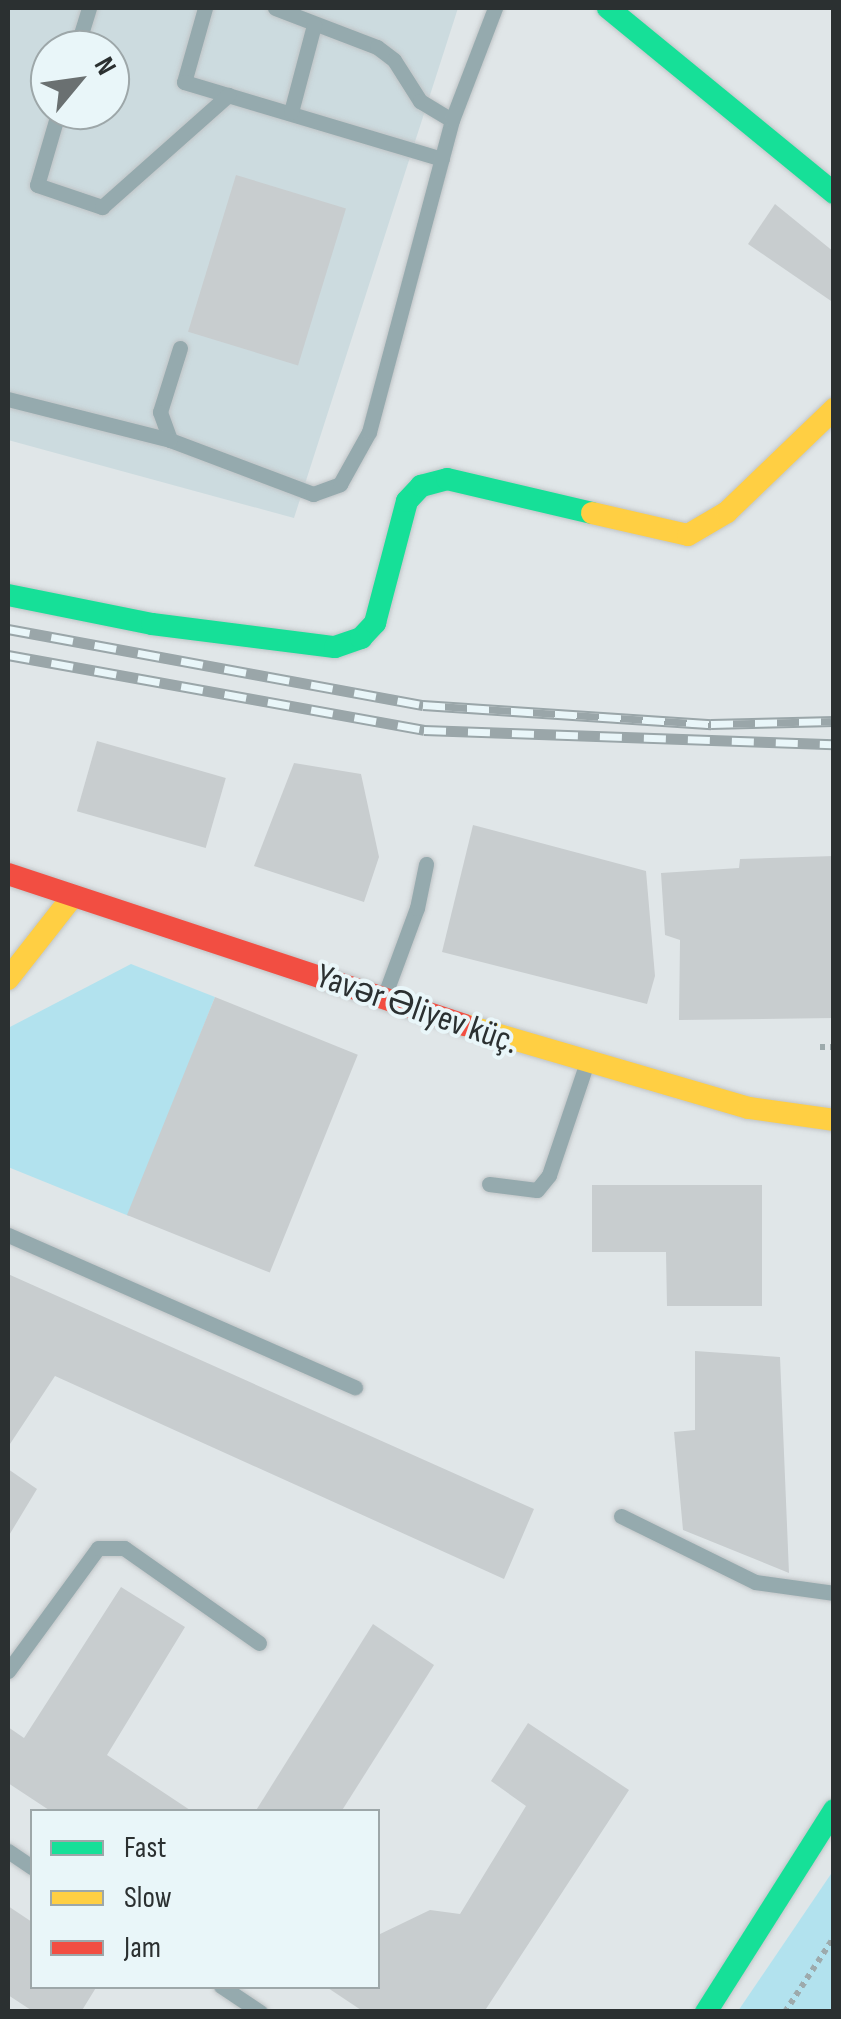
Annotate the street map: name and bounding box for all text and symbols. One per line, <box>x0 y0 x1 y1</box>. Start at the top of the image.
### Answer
north arrow <box>30 30 130 130</box>
text: N <box>87 52 123 81</box>
street label: Yavər Əliyev küç. <box>311 956 523 1064</box>
legend <box>30 1809 380 1989</box>
text: Fast <box>124 1830 166 1866</box>
text: Slow <box>124 1880 172 1916</box>
text: Jam <box>124 1930 161 1966</box>

